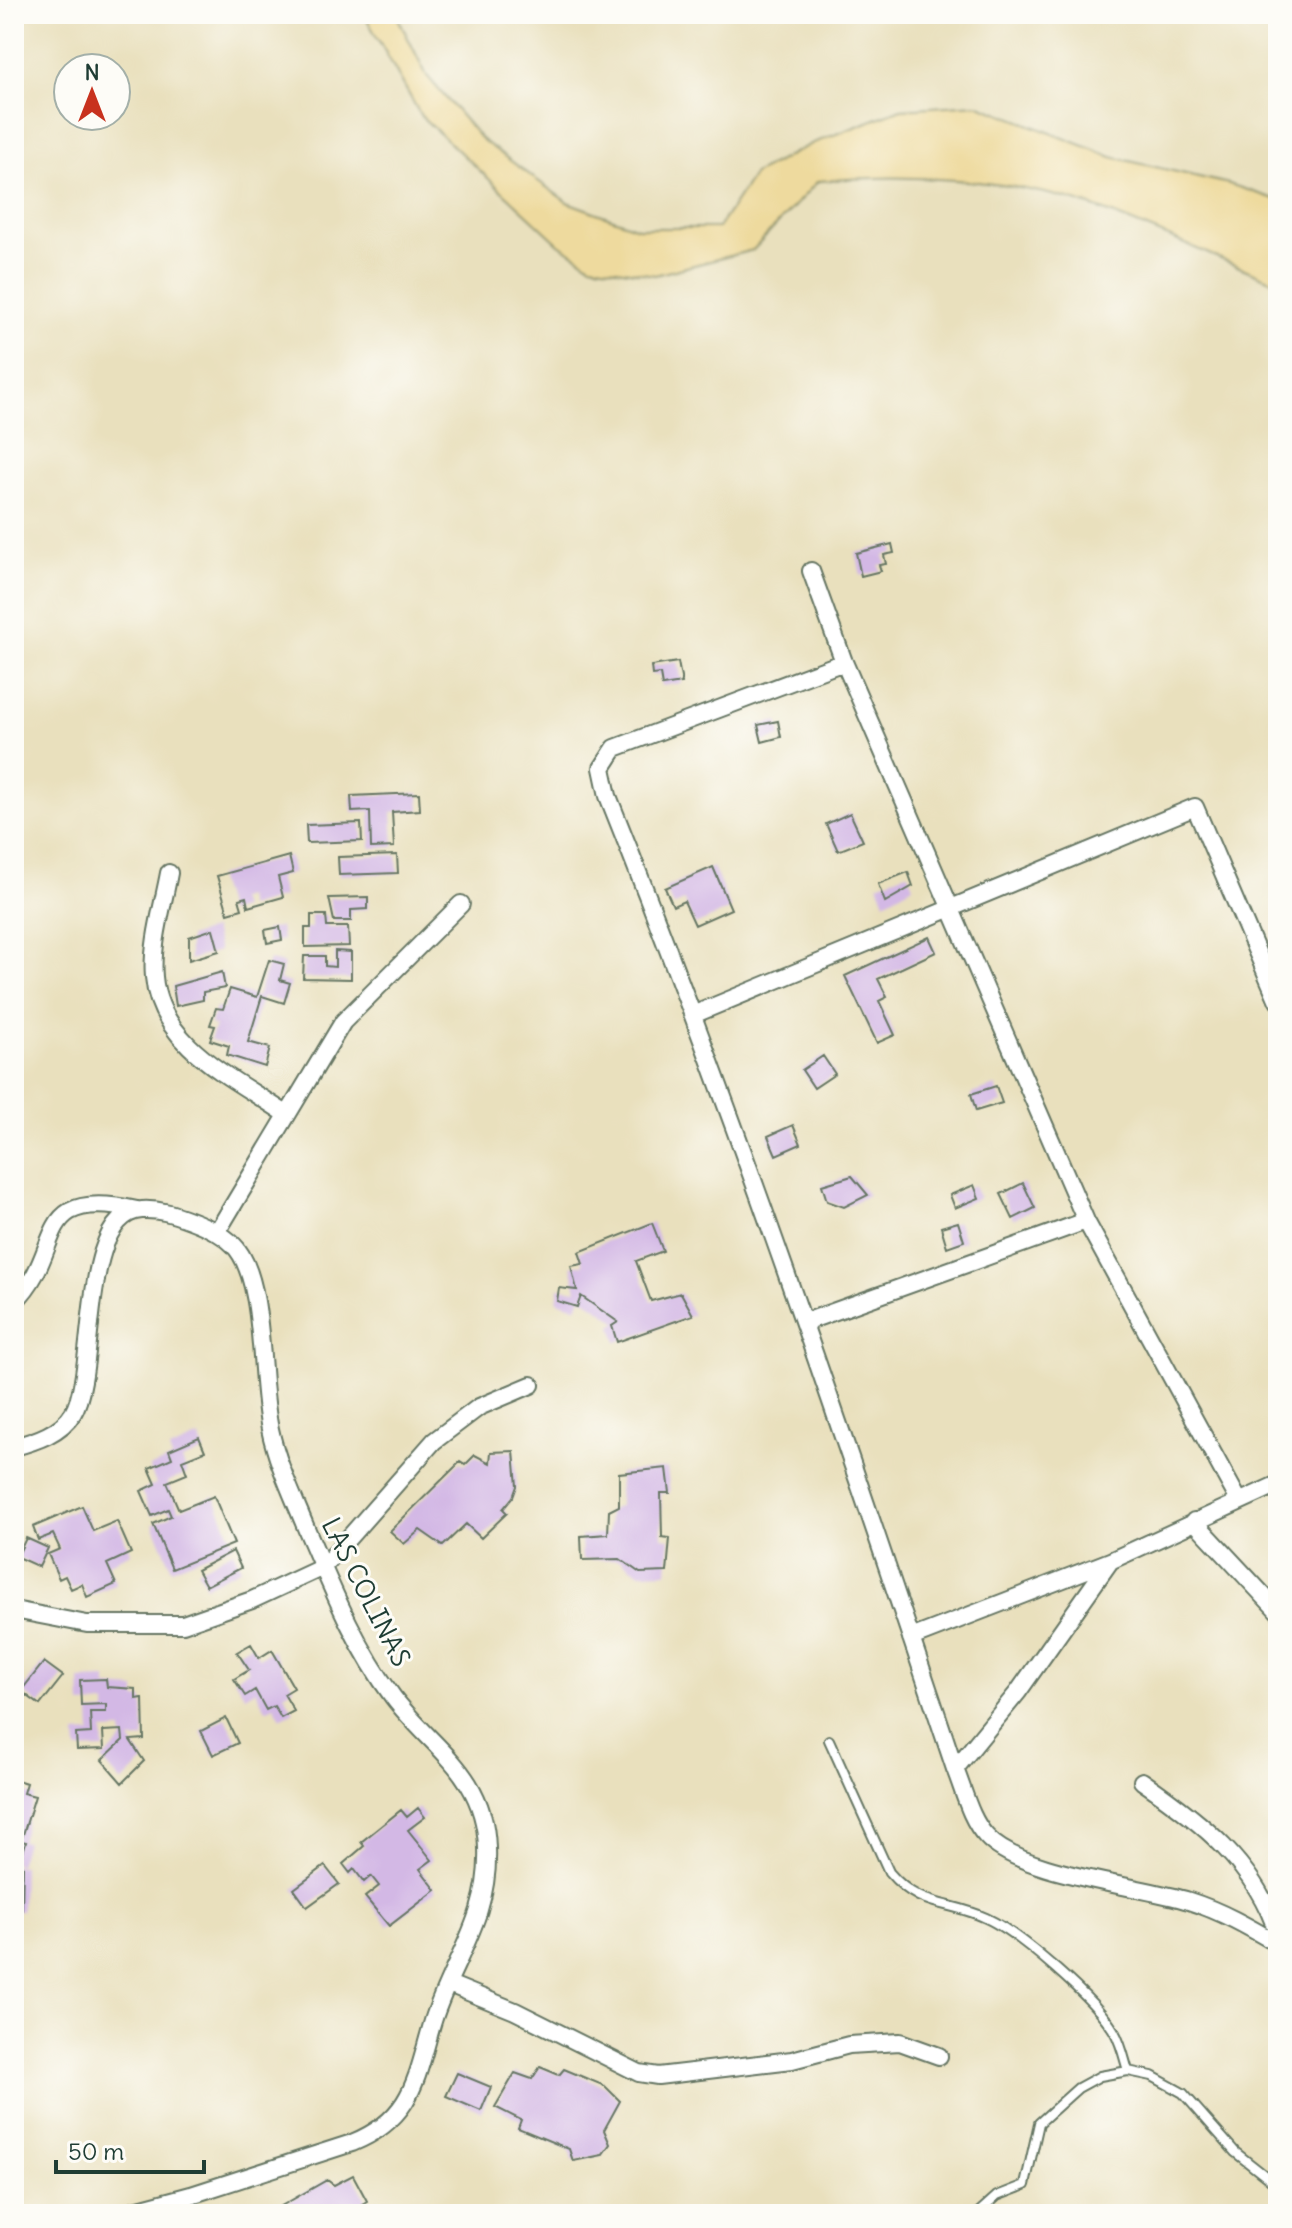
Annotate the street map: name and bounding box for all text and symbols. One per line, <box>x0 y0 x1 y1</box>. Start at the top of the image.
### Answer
north arrow <box>52 52 132 132</box>
text: N <box>84 58 100 86</box>
street label: LAS COLINAS <box>315 1512 418 1672</box>
scale bar <box>56 2124 204 2174</box>
text: 50 m <box>68 2136 124 2166</box>

